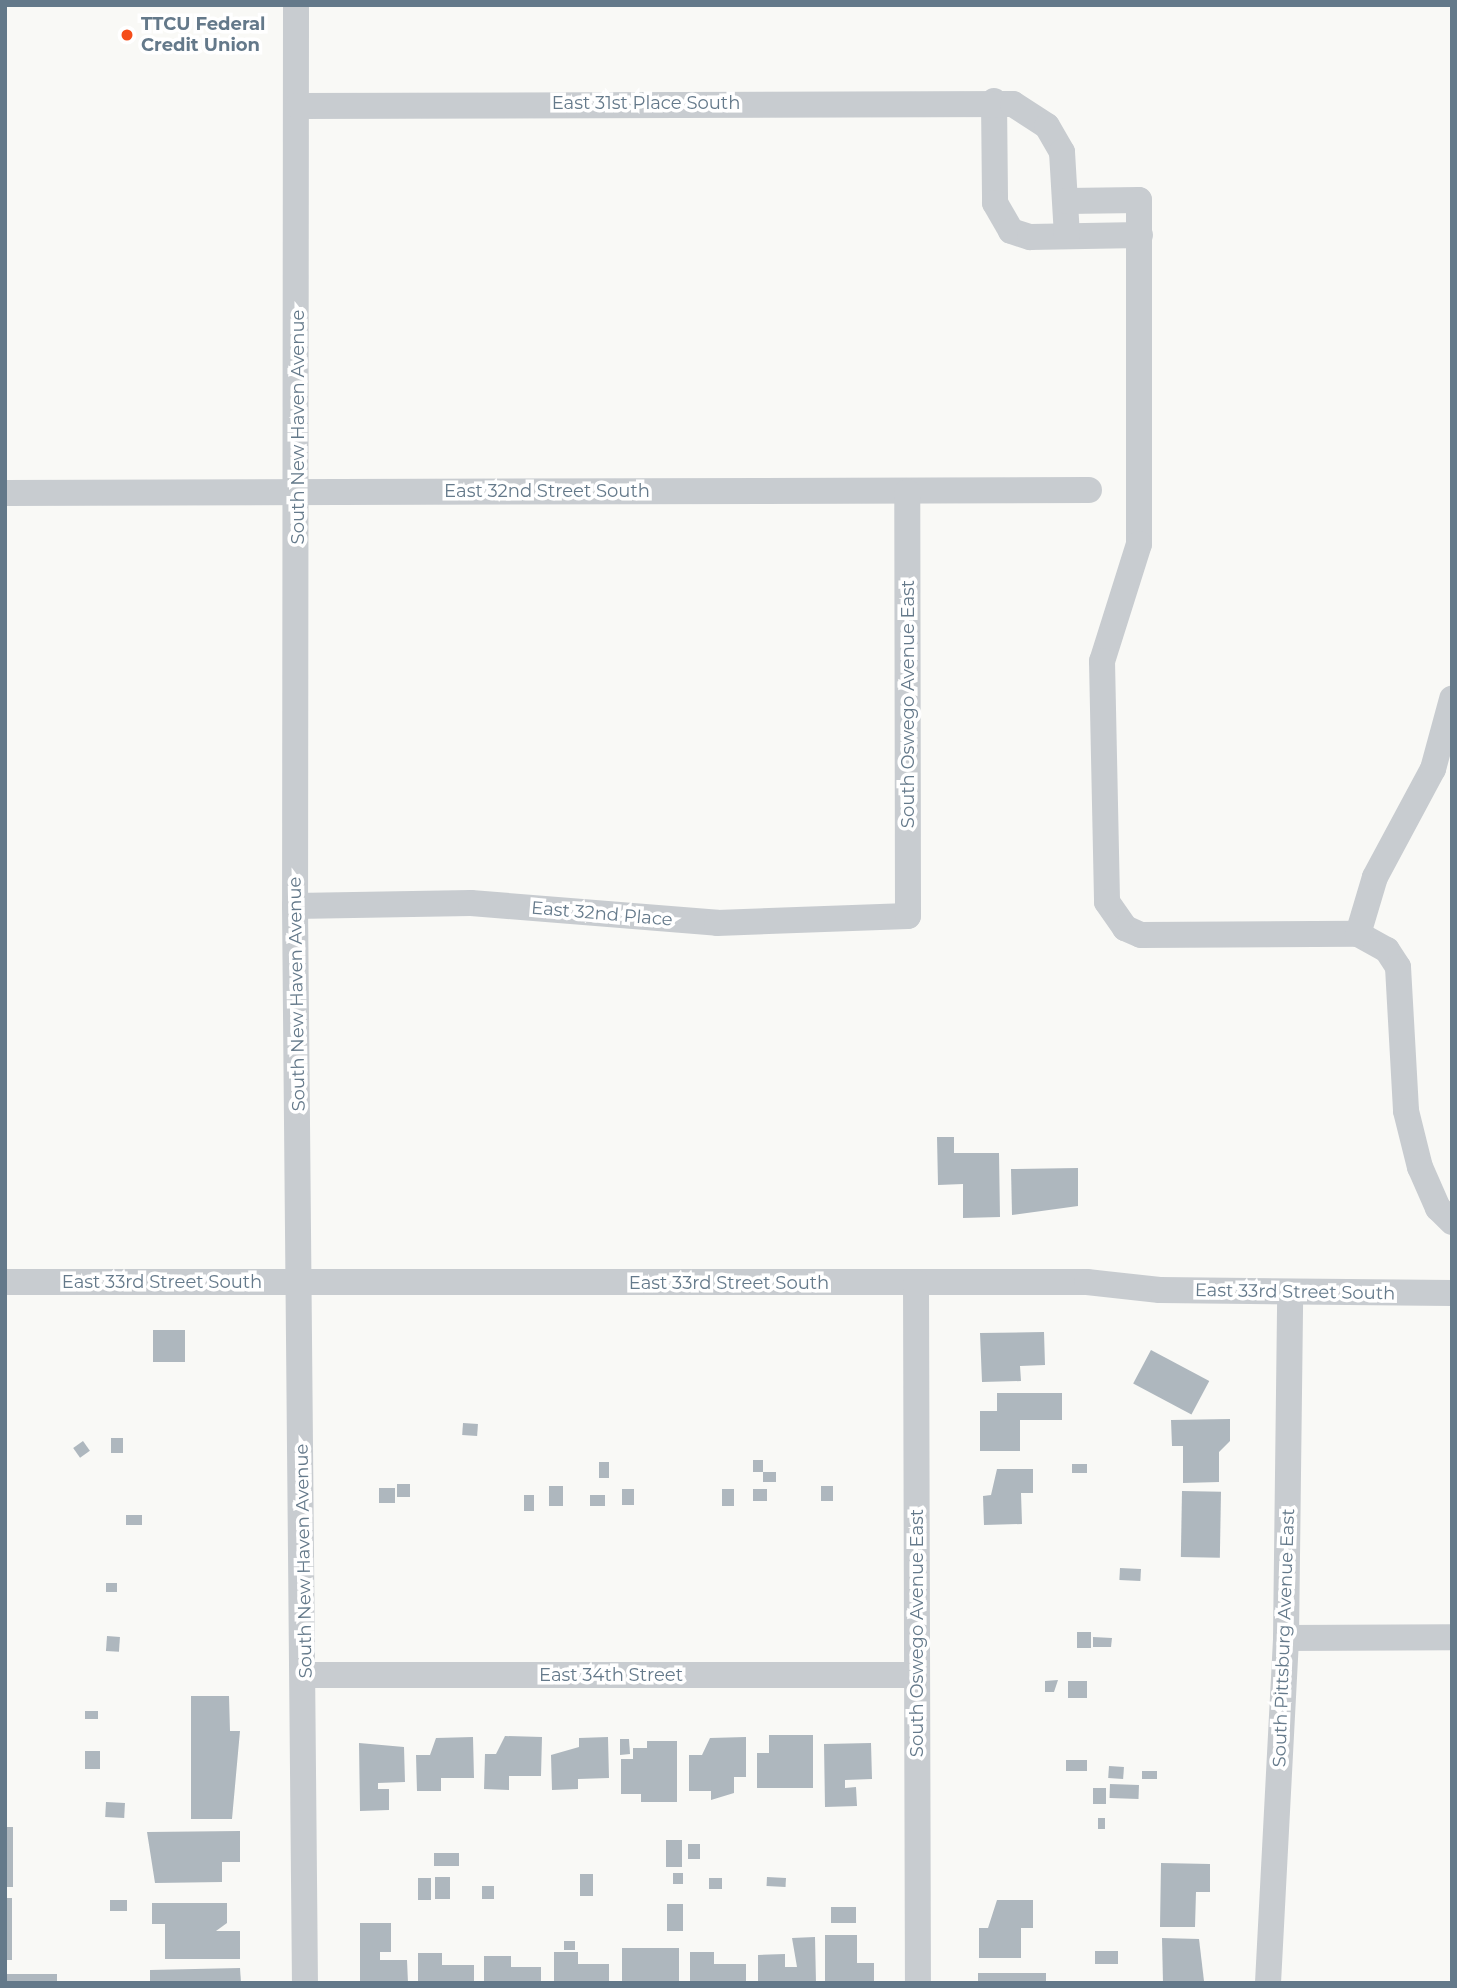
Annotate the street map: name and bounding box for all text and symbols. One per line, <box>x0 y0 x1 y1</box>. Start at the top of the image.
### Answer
place label: TTCU Federal Credit Union <box>141 14 265 56</box>
marker: TTCU Federal Credit Union <box>119 27 135 43</box>
street label: East 31st Place South <box>552 92 740 114</box>
street label: South New Haven Avenue <box>287 310 309 544</box>
street label: East 32nd Street South <box>444 480 650 502</box>
street label: South Oswego Avenue East <box>897 580 919 828</box>
street label: South New Haven Avenue <box>284 876 310 1112</box>
street label: East 32nd Place <box>530 897 674 931</box>
street label: East 33rd Street South <box>62 1271 262 1293</box>
street label: East 33rd Street South <box>629 1272 829 1294</box>
street label: East 33rd Street South <box>1195 1279 1395 1305</box>
street label: South New Haven Avenue <box>291 1443 317 1679</box>
street label: South Pittsburg Avenue East <box>1269 1508 1299 1768</box>
street label: South Oswego Avenue East <box>906 1509 928 1757</box>
street label: East 34th Street <box>539 1664 683 1686</box>

